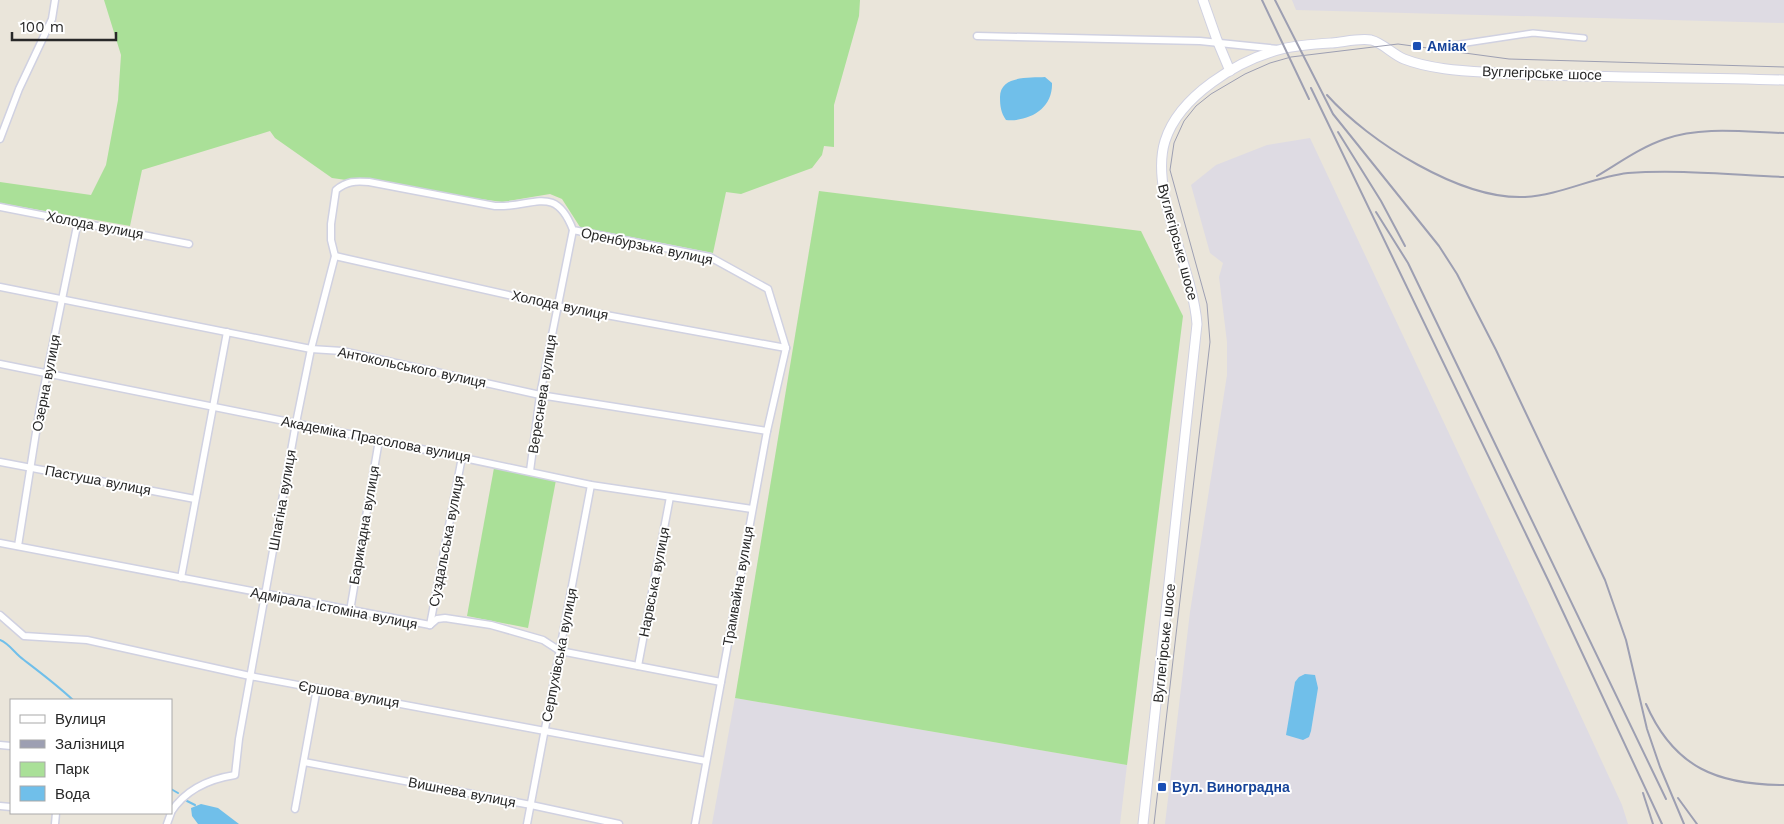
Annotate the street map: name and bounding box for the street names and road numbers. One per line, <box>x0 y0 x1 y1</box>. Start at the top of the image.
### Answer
street label: Вуглегірське шосе <box>1482 63 1602 83</box>
street label: Вуглегірське шосе <box>1155 182 1201 302</box>
street label: Холода вулиця <box>45 208 145 242</box>
street label: Оренбурзька вулиця <box>580 224 714 268</box>
street label: Холода вулиця <box>510 287 610 323</box>
street label: Озерна вулиця <box>29 333 63 433</box>
street label: Вереснева вулиця <box>525 333 559 455</box>
street label: Антокольського вулиця <box>336 343 488 391</box>
street label: Академіка Прасолова вулиця <box>280 413 472 465</box>
street label: Шпагіна вулиця <box>265 448 299 552</box>
street label: Пастуша вулиця <box>44 462 152 498</box>
street label: Барикадна вулиця <box>346 464 382 586</box>
street label: Суздальська вулиця <box>425 474 467 608</box>
street label: Трамвайна вулиця <box>720 525 756 647</box>
street label: Нарвська вулиця <box>635 526 673 638</box>
street label: Вуглегірське шосе <box>1150 582 1178 703</box>
street label: Адмірала Істоміна вулиця <box>249 584 419 632</box>
street label: Серпухівська вулиця <box>538 587 580 723</box>
street label: Єршова вулиця <box>297 677 401 711</box>
street label: Вишнева вулиця <box>407 774 517 810</box>

